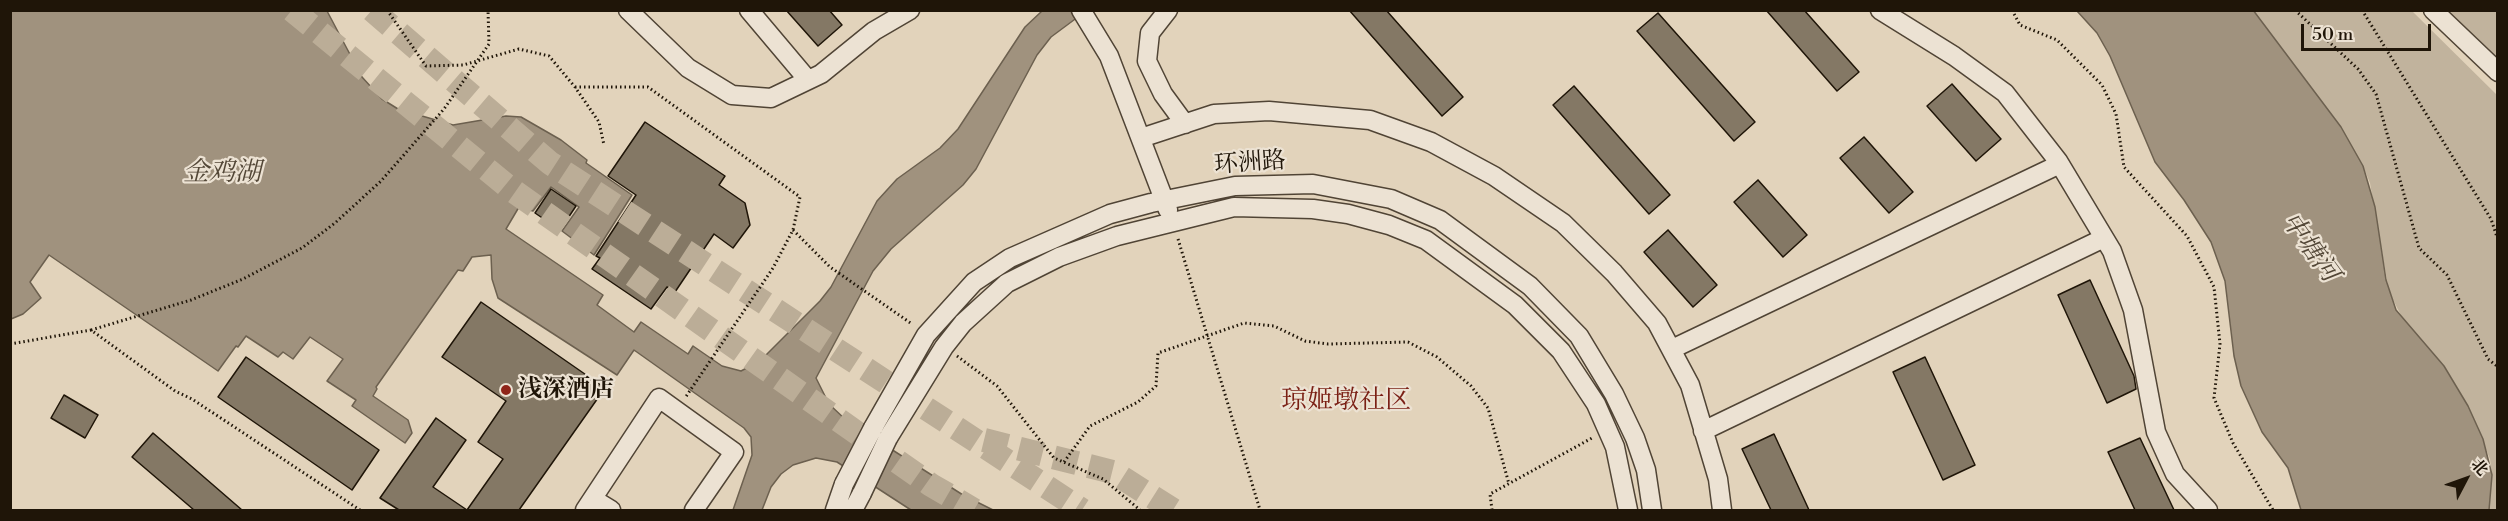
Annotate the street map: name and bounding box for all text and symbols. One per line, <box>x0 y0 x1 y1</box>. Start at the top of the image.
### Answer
scale bar <box>2304 12 2434 50</box>
text: 50 m <box>2312 23 2353 46</box>
street label: 环洲路 <box>1213 147 1287 181</box>
water label: 金鸡湖 <box>183 158 261 190</box>
water label: 中塘河 <box>2273 207 2345 289</box>
place label: 浅深酒店 <box>518 376 614 404</box>
marker: 浅深酒店 <box>499 383 513 397</box>
district label: 琼姬墩社区 <box>1281 386 1411 418</box>
north arrow <box>2436 449 2496 509</box>
text: 北 <box>2467 455 2492 480</box>

